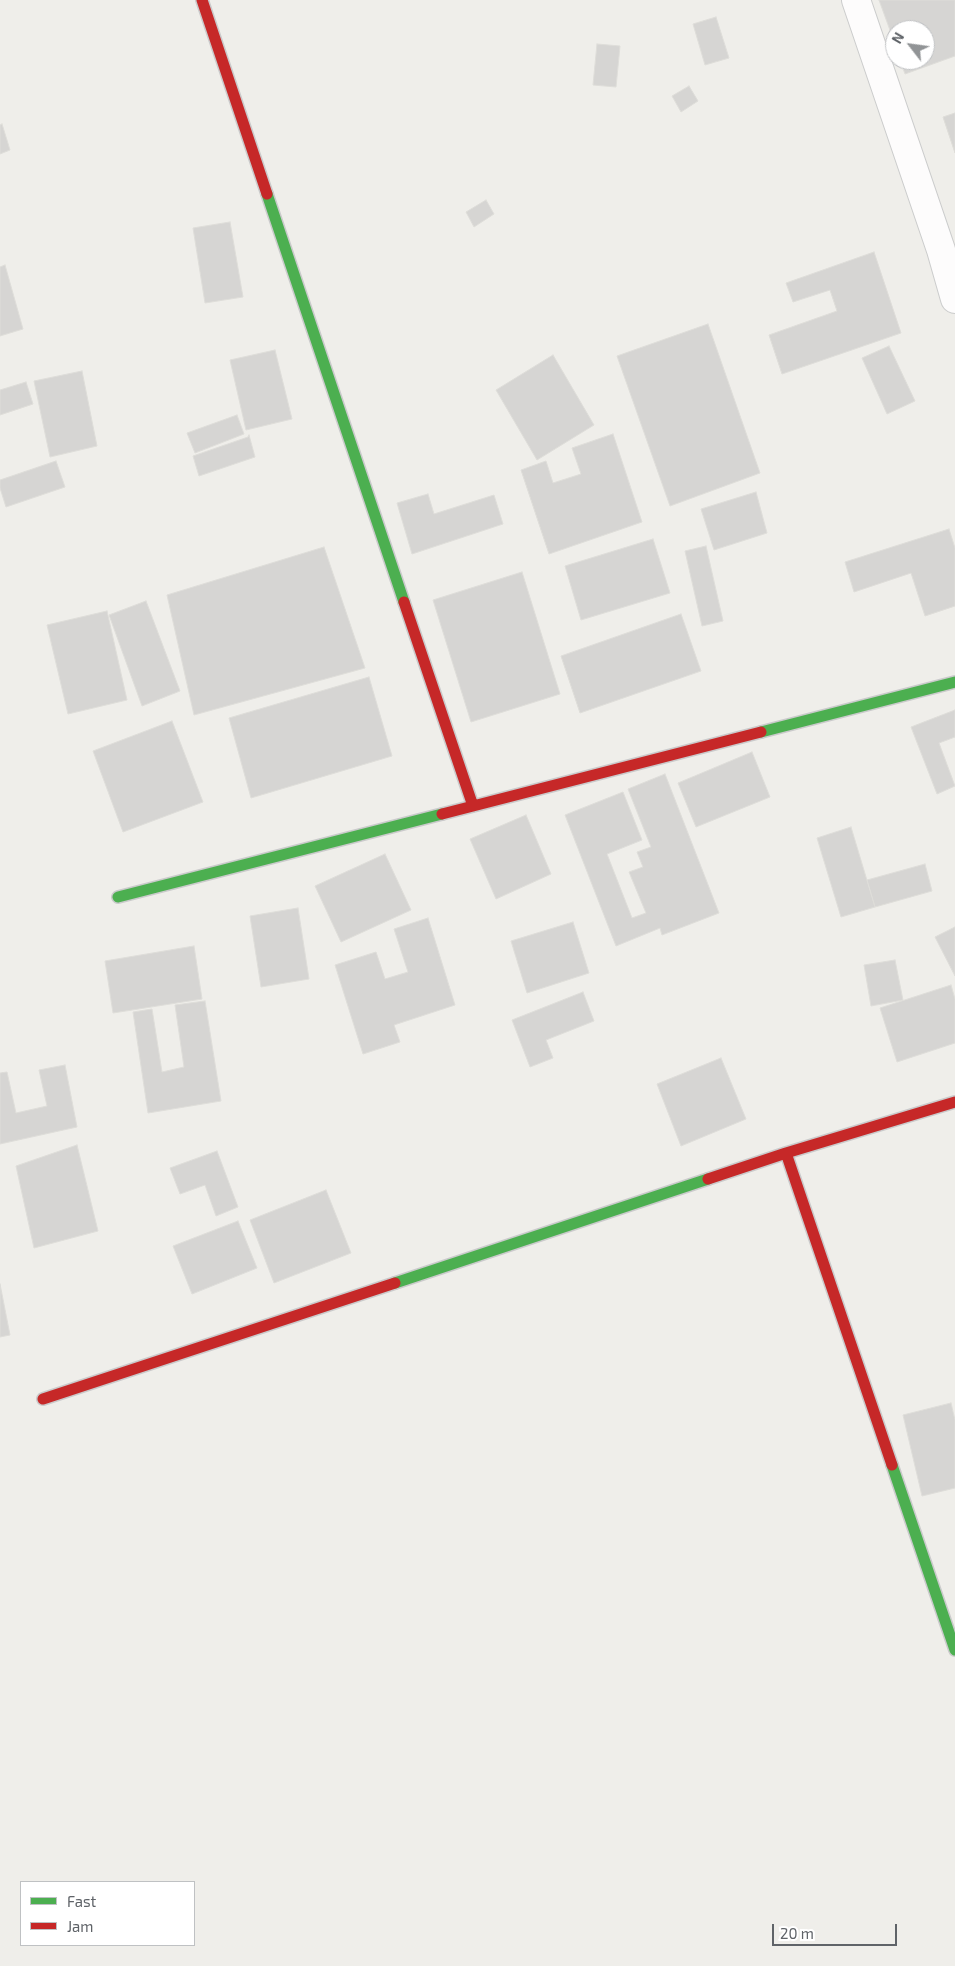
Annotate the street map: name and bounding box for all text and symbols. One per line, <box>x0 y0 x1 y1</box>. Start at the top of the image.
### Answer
north arrow <box>885 20 935 70</box>
text: N <box>888 29 907 46</box>
legend <box>20 1881 195 1946</box>
text: Fast <box>67 1892 96 1910</box>
scale bar <box>775 1914 900 1946</box>
text: Jam <box>67 1917 93 1935</box>
text: 20 m <box>780 1924 814 1942</box>

